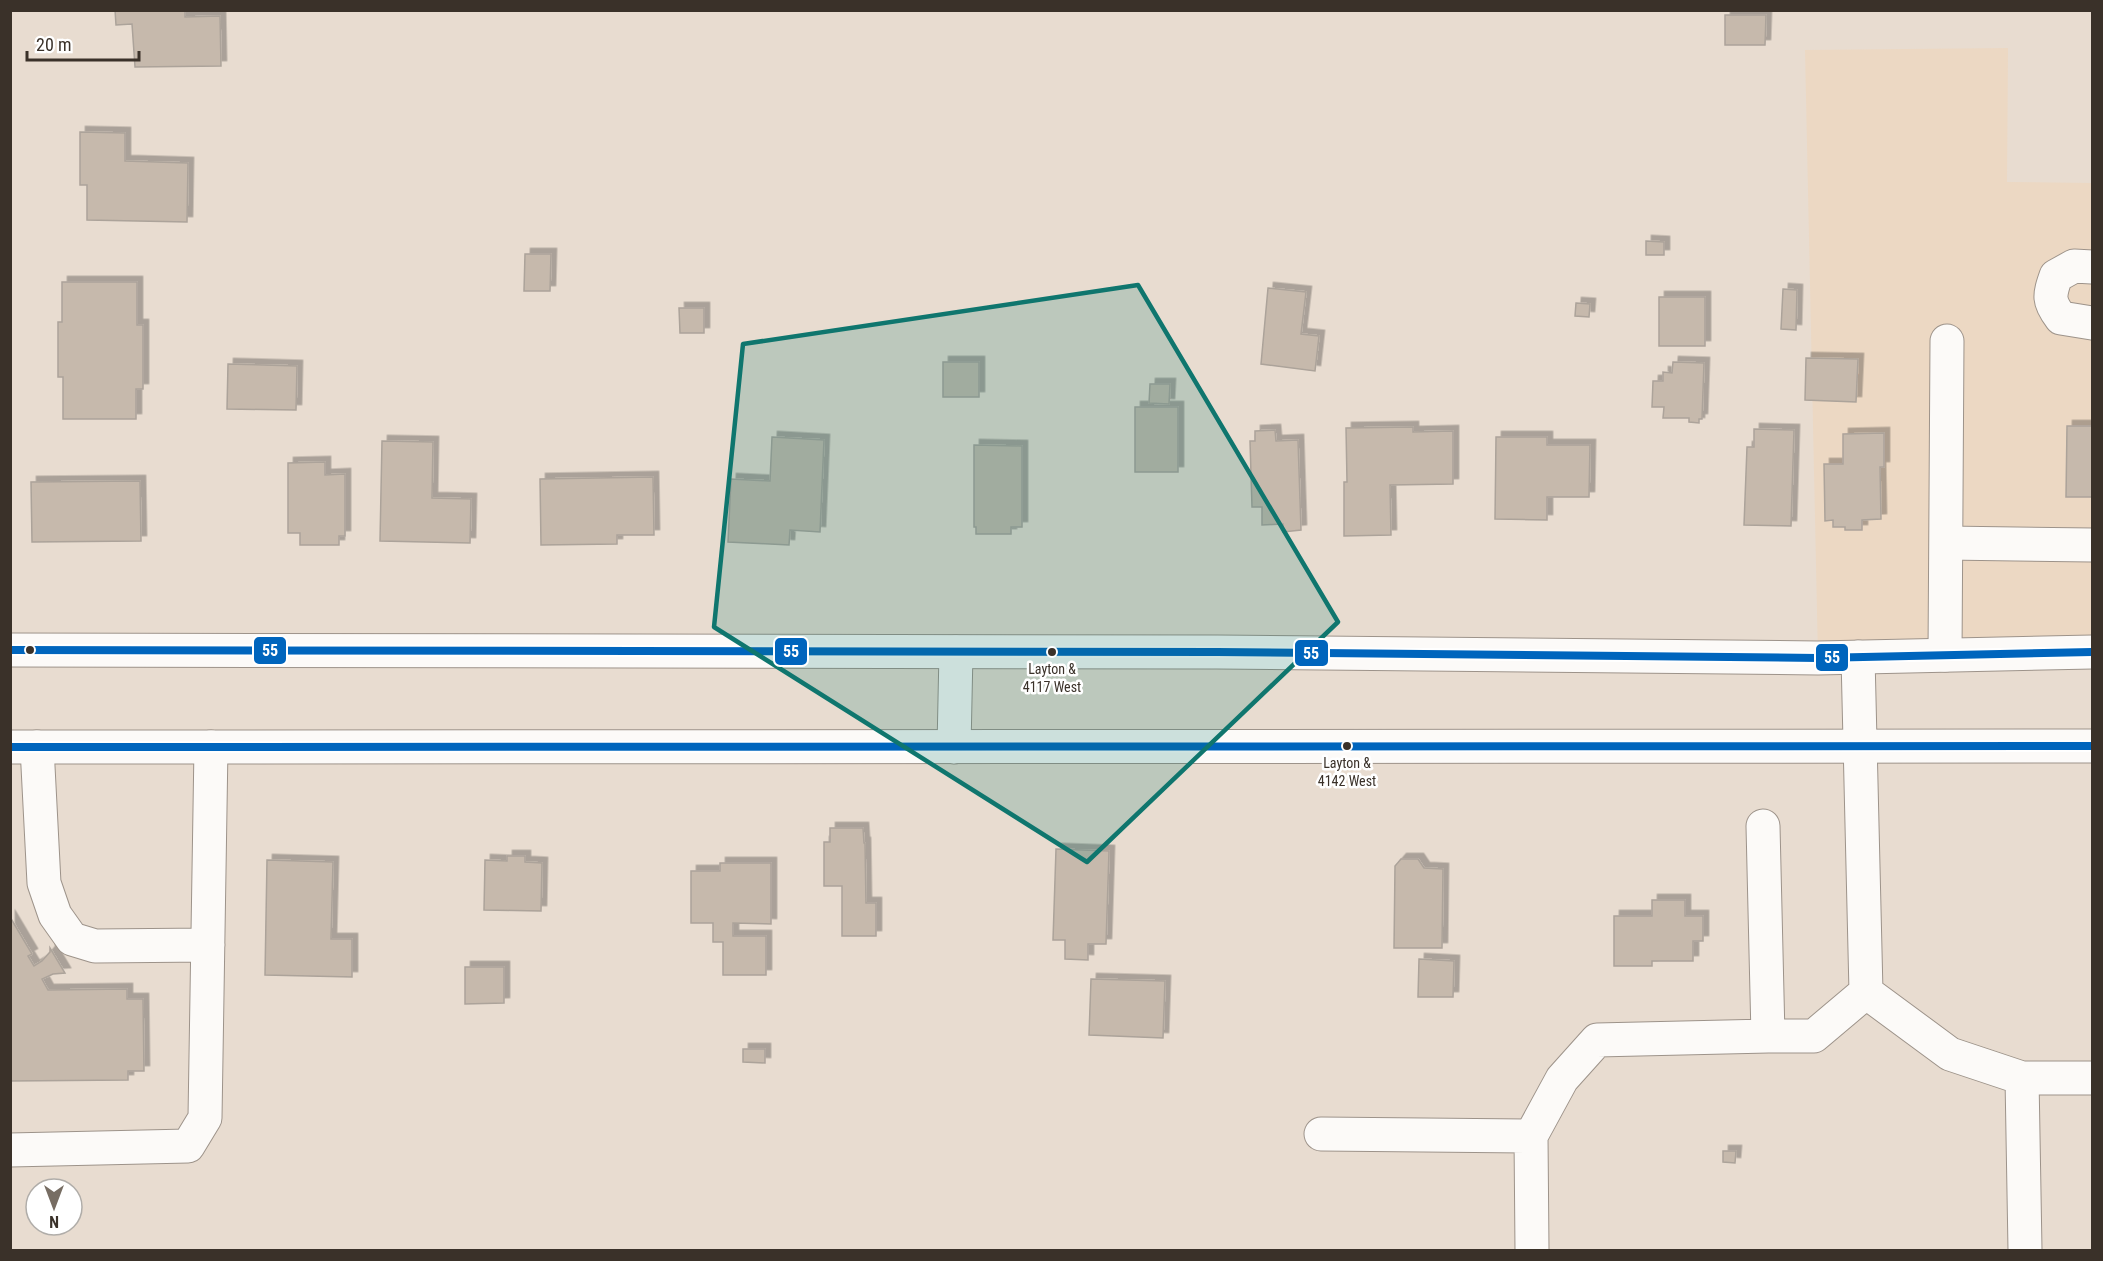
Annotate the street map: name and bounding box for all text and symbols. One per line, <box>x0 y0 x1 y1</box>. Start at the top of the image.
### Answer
scale bar <box>27 24 140 62</box>
text: 20 m <box>36 34 71 55</box>
line badge: 55 <box>253 636 287 665</box>
line badge: 55 <box>774 637 808 666</box>
line badge: 55 <box>1294 639 1329 667</box>
text: 55 <box>262 641 278 660</box>
text: 55 <box>783 642 799 661</box>
line badge: 55 <box>1815 643 1849 672</box>
unlabelled marker <box>24 644 36 656</box>
text: 55 <box>1303 644 1319 663</box>
marker: Layton & 4117 West <box>1046 646 1058 658</box>
text: 55 <box>1824 648 1840 667</box>
place label: Layton & 4117 West <box>1023 661 1081 695</box>
marker: Layton & 4142 West <box>1341 740 1353 752</box>
place label: Layton & 4142 West <box>1318 755 1376 789</box>
north arrow <box>24 1177 84 1237</box>
text: N <box>49 1212 59 1231</box>

